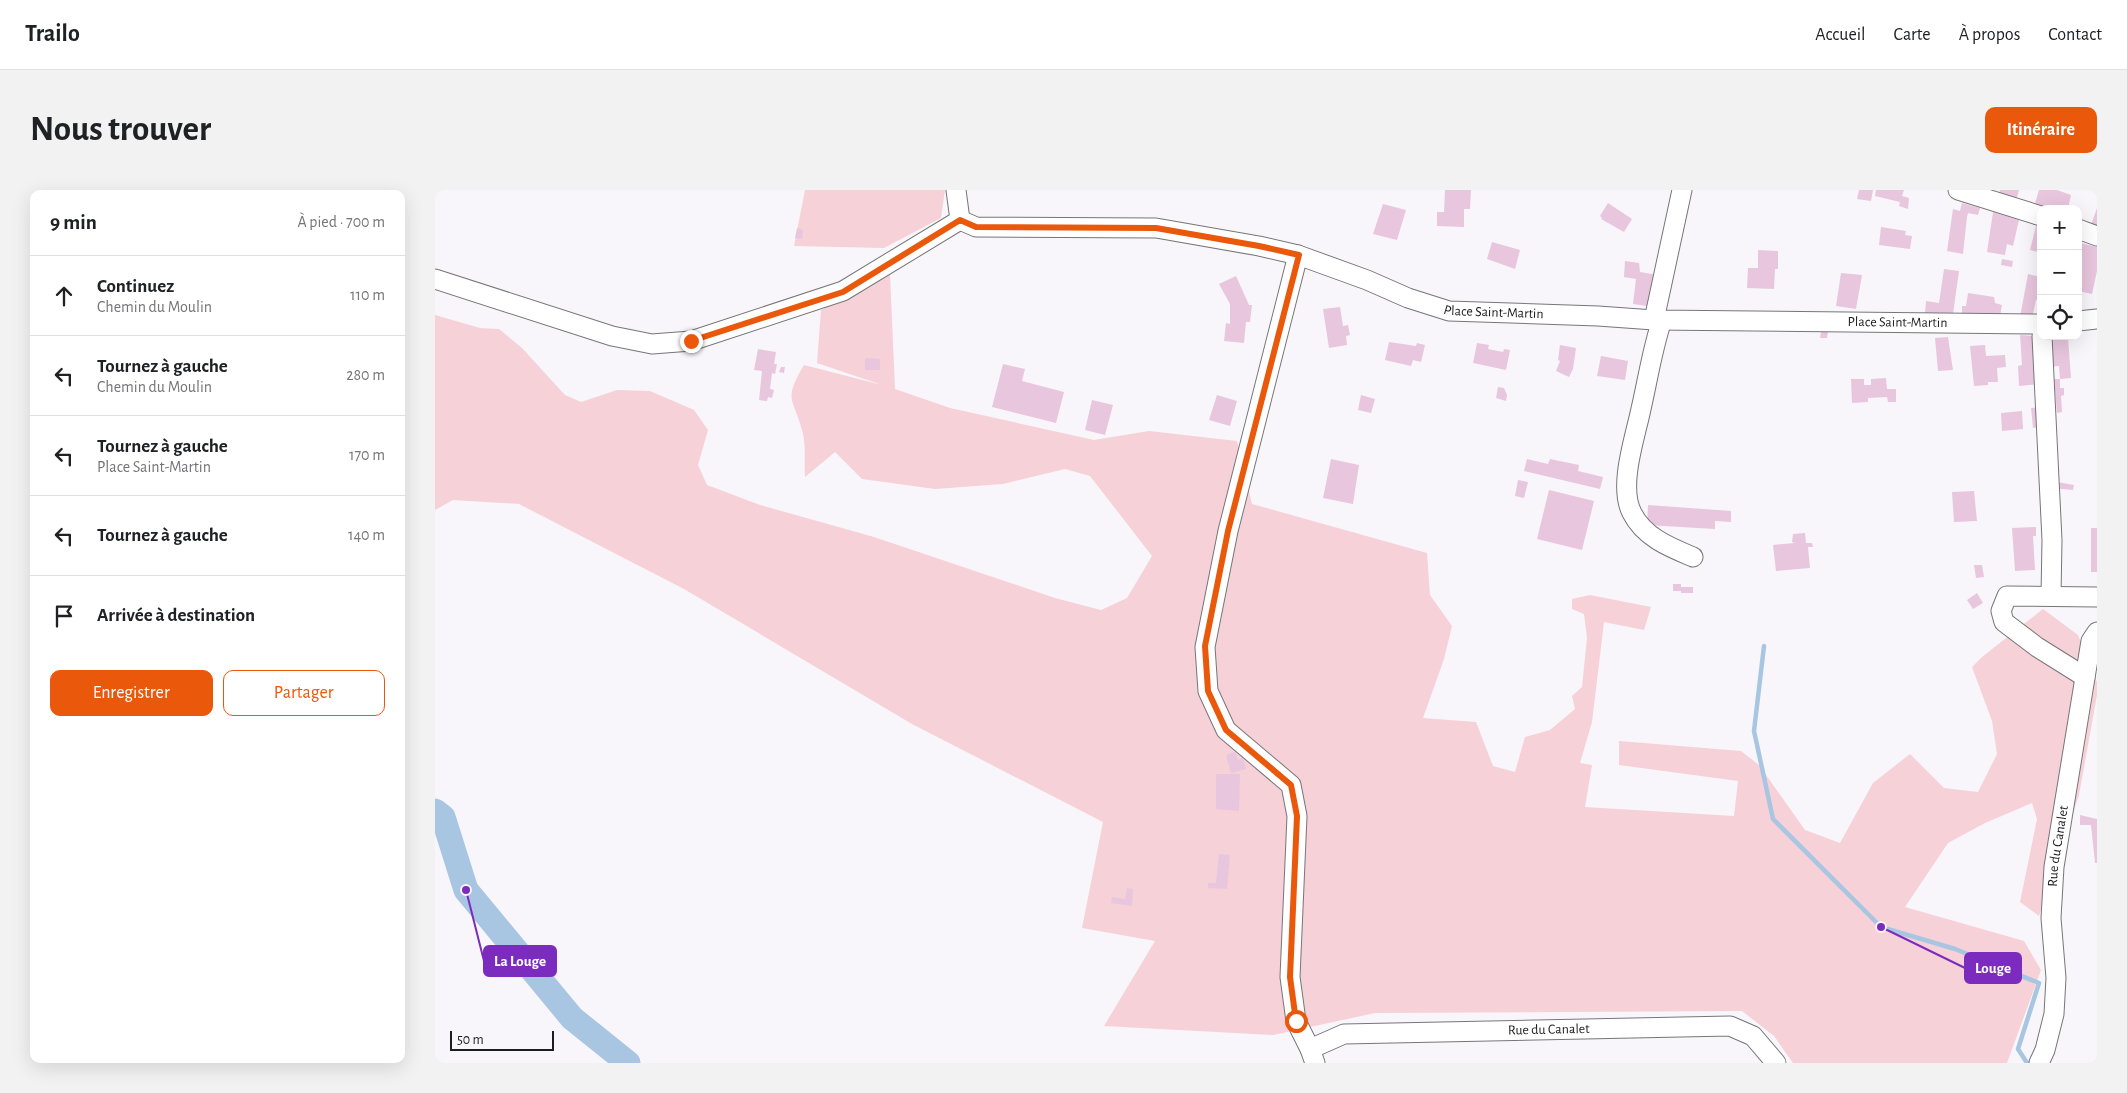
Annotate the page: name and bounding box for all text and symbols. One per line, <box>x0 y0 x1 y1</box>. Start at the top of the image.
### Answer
text: Trailo <box>25 22 80 46</box>
text: Accueil <box>1815 26 1866 44</box>
text: Carte <box>1894 26 1931 44</box>
text: À propos <box>1959 26 2020 44</box>
text: Contact <box>2048 26 2102 44</box>
button: Itinéraire <box>1985 107 2097 153</box>
text: Nous trouver <box>30 112 211 147</box>
map controls <box>2037 205 2082 340</box>
button: + <box>2037 205 2082 250</box>
text: 9 min <box>50 212 97 233</box>
text: À pied · 700 m <box>297 214 385 230</box>
button: − <box>2037 250 2082 295</box>
text: Continuez <box>97 277 174 296</box>
icon: ahead <box>50 282 78 310</box>
text: 110 m <box>350 287 385 303</box>
button: locate <box>2037 295 2082 340</box>
text: Chemin du Moulin <box>97 299 212 315</box>
street label: Place Saint-Martin <box>1442 303 1544 321</box>
street label: Place Saint-Martin <box>1848 315 1948 330</box>
route end <box>680 330 703 353</box>
text: Tournez à gauche <box>97 357 228 376</box>
icon: left <box>50 362 78 390</box>
text: 280 m <box>346 367 385 383</box>
text: Chemin du Moulin <box>97 379 212 395</box>
text: Tournez à gauche <box>97 437 228 456</box>
icon: left <box>50 442 78 470</box>
text: 170 m <box>349 447 385 463</box>
text: Place Saint-Martin <box>97 459 211 475</box>
icon: left <box>50 522 78 550</box>
text: Tournez à gauche <box>97 526 228 545</box>
text: 140 m <box>348 527 385 543</box>
icon: arrive <box>50 602 78 630</box>
text: Arrivée à destination <box>97 606 255 625</box>
button: Enregistrer <box>50 670 213 716</box>
button: Partager <box>223 670 385 716</box>
street label: Rue du Canalet <box>2046 804 2071 887</box>
callout: La Louge <box>484 946 556 976</box>
callout: Louge <box>1965 953 2021 983</box>
text: La Louge <box>494 954 546 969</box>
text: Louge <box>1975 961 2011 976</box>
route start <box>1285 1010 1308 1033</box>
street label: Rue du Canalet <box>1508 1022 1590 1038</box>
scale bar <box>450 1028 554 1051</box>
text: 50 m <box>457 1033 484 1047</box>

